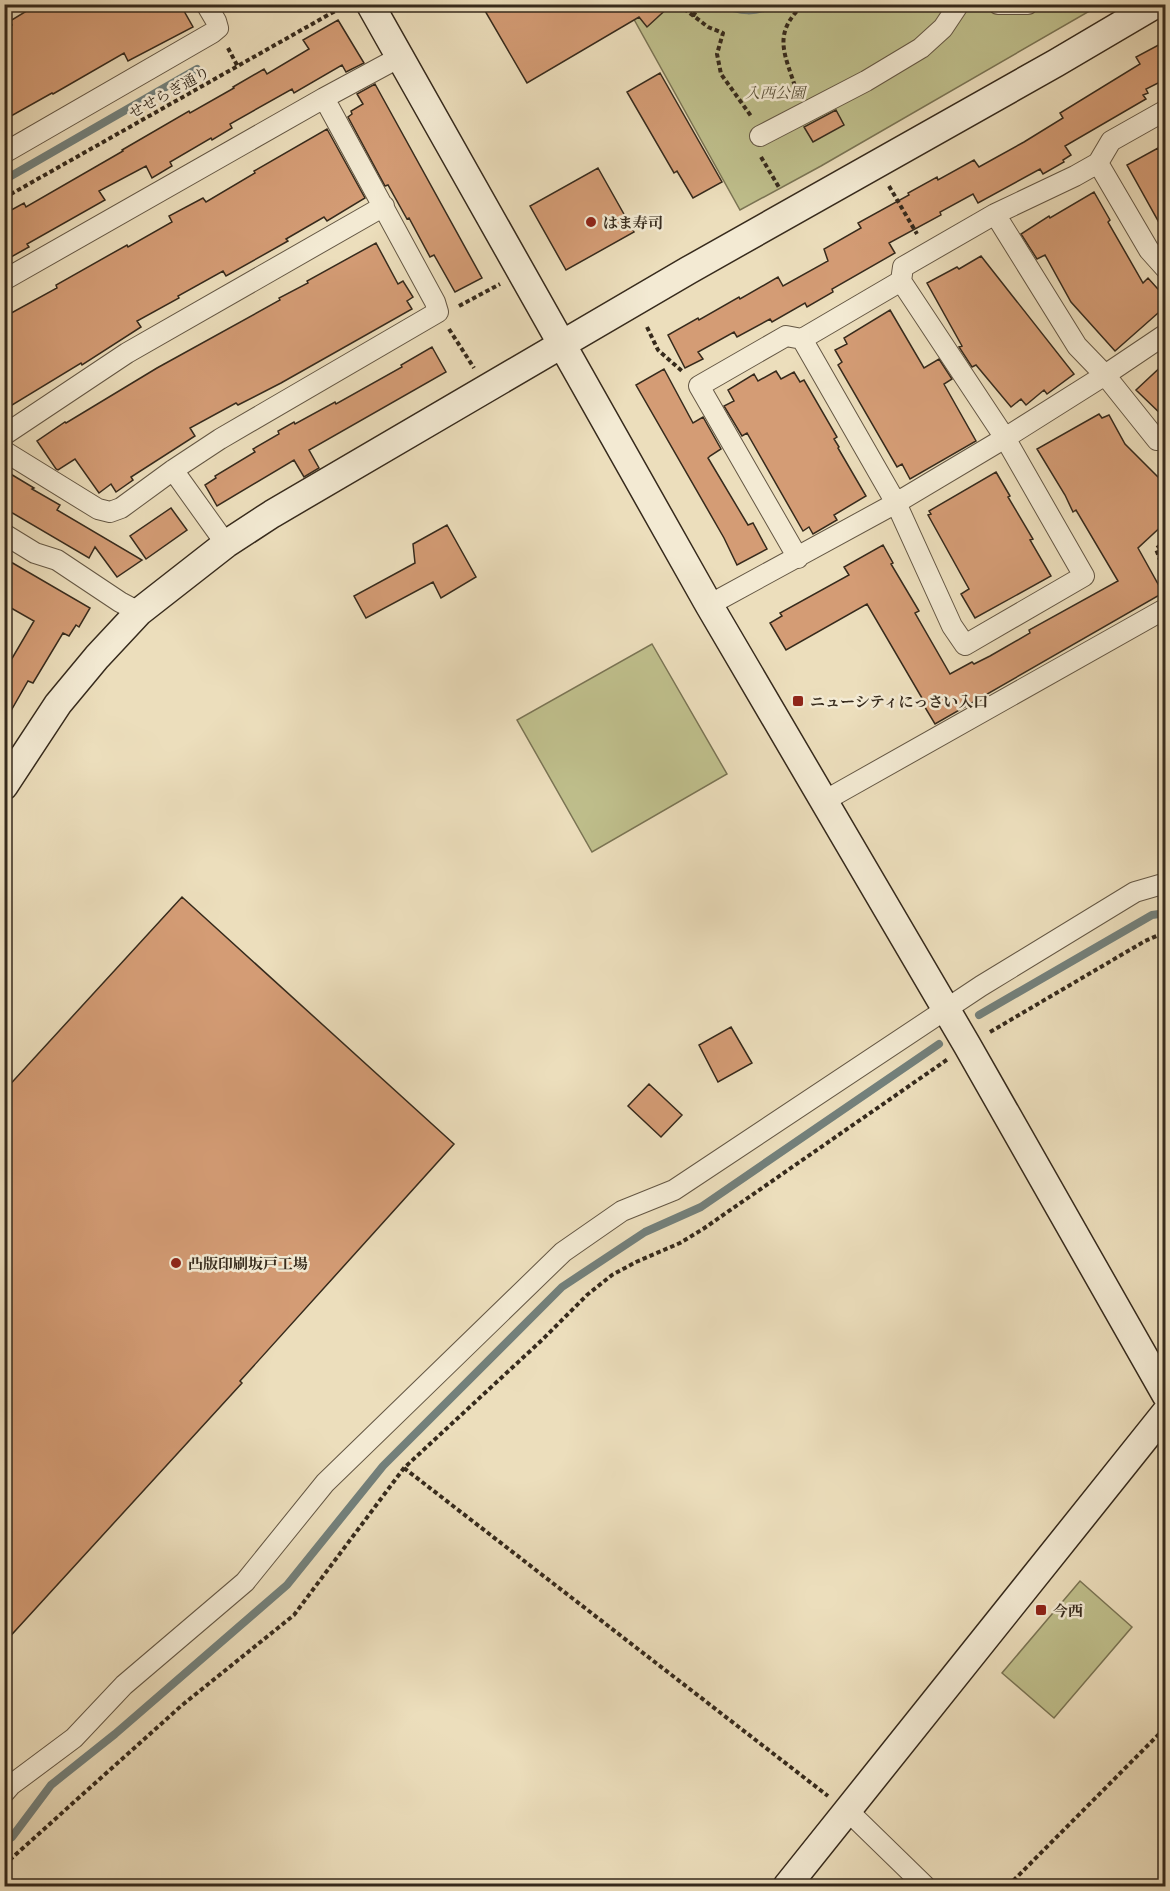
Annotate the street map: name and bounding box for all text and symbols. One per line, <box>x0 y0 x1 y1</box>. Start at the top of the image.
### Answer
street label: せせらぎ通り <box>125 62 213 122</box>
park label: 入西公園 <box>745 83 808 102</box>
place label: はま寿司 <box>603 213 663 232</box>
marker: はま寿司 <box>584 215 598 229</box>
place label: ニューシティにっさい入口 <box>810 692 988 711</box>
marker: ニューシティにっさい入口 <box>791 694 805 708</box>
place label: 凸版印刷坂戸工場 <box>188 1254 308 1273</box>
marker: 凸版印刷坂戸工場 <box>169 1256 183 1270</box>
place label: 今西 <box>1053 1601 1083 1620</box>
marker: 今西 <box>1034 1603 1048 1617</box>

